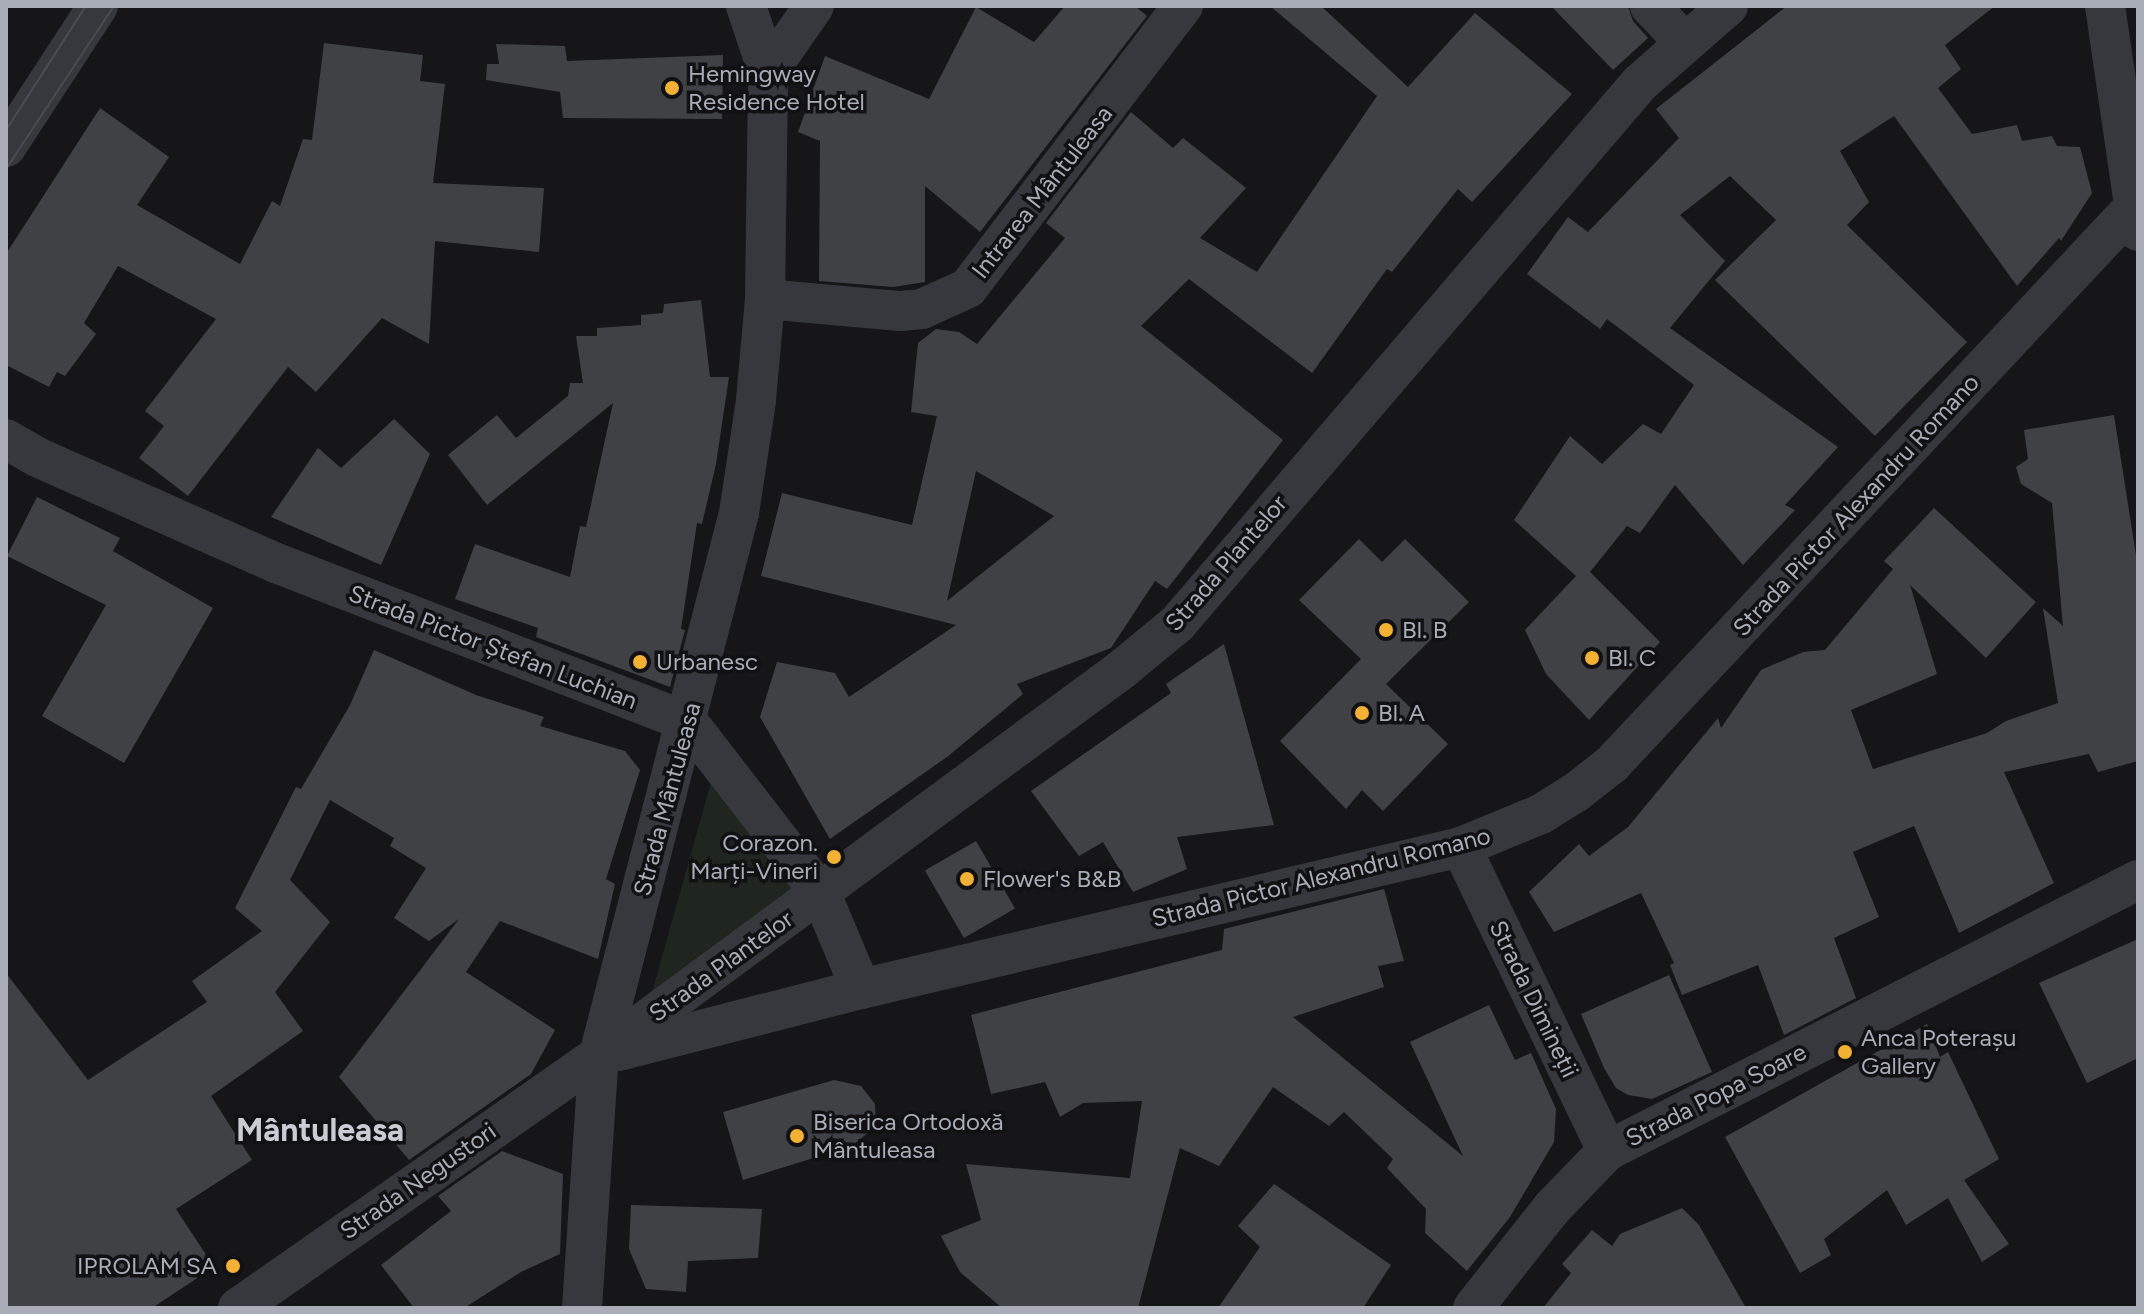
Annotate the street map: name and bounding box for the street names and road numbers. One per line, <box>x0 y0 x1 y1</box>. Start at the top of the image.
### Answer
street label: Intrarea Mântuleasa <box>966 100 1118 284</box>
street label: Strada Pictor Alexandru Romano <box>1727 368 1985 642</box>
street label: Strada Plantelor <box>1159 489 1293 637</box>
street label: Strada Pictor Ștefan Luchian <box>345 579 641 715</box>
street label: Strada Mântuleasa <box>627 699 707 899</box>
street label: Strada Pictor Alexandru Romano <box>1149 821 1493 933</box>
street label: Strada Plantelor <box>644 904 798 1028</box>
street label: Strada Dimineții <box>1484 916 1584 1082</box>
street label: Strada Popa Soare <box>1621 1037 1811 1153</box>
street label: Strada Negustori <box>335 1117 501 1245</box>

